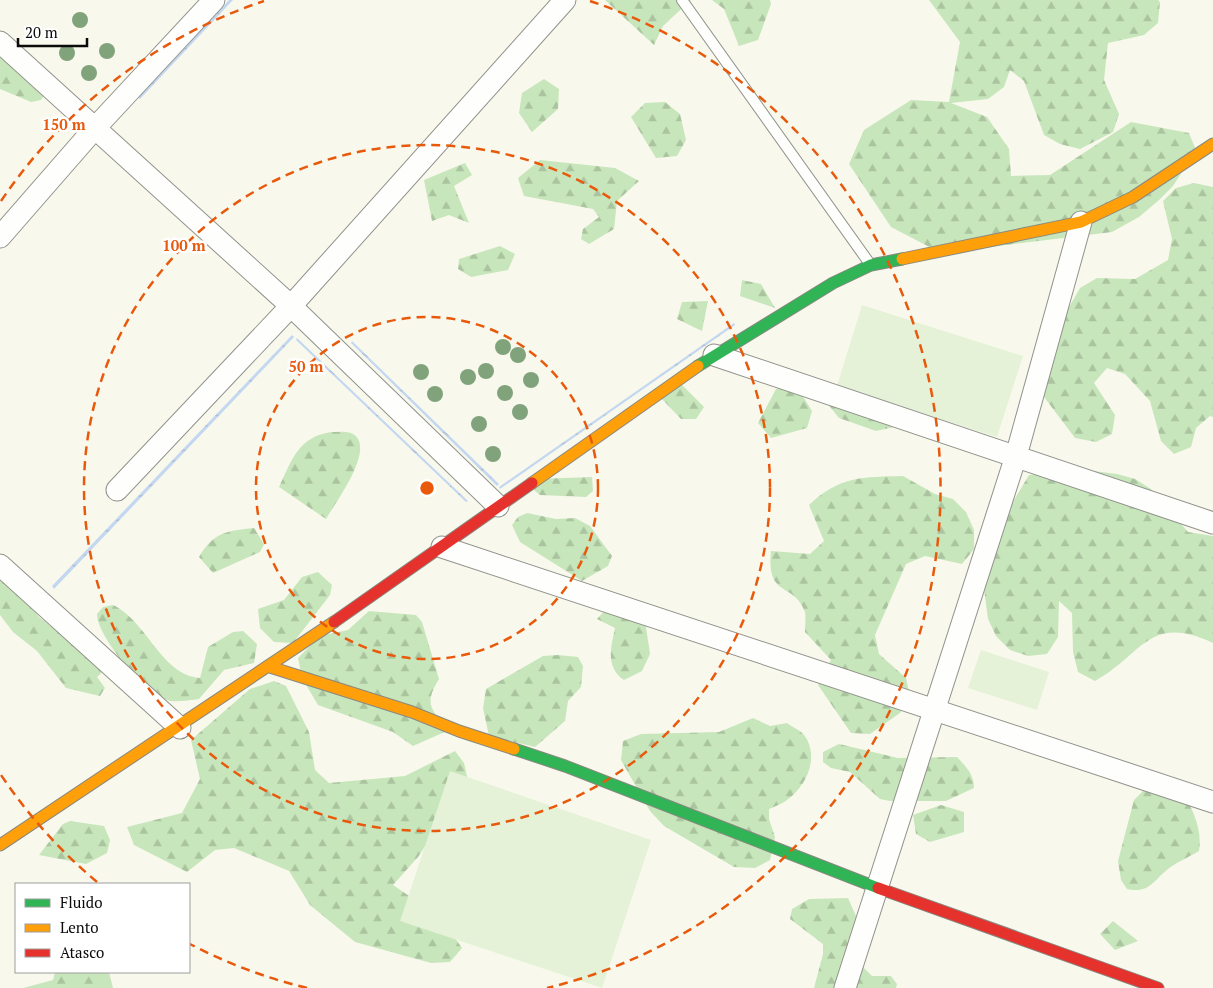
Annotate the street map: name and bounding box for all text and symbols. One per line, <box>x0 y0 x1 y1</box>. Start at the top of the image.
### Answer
scale bar <box>18 15 86 47</box>
text: 20 m <box>25 22 58 42</box>
text: 150 m <box>42 114 86 134</box>
text: 100 m <box>162 235 206 255</box>
text: 50 m <box>289 356 324 376</box>
centre of rings <box>418 479 436 497</box>
legend <box>15 883 190 973</box>
text: Fluido <box>60 892 102 912</box>
text: Lento <box>60 917 99 937</box>
text: Atasco <box>60 942 104 962</box>

